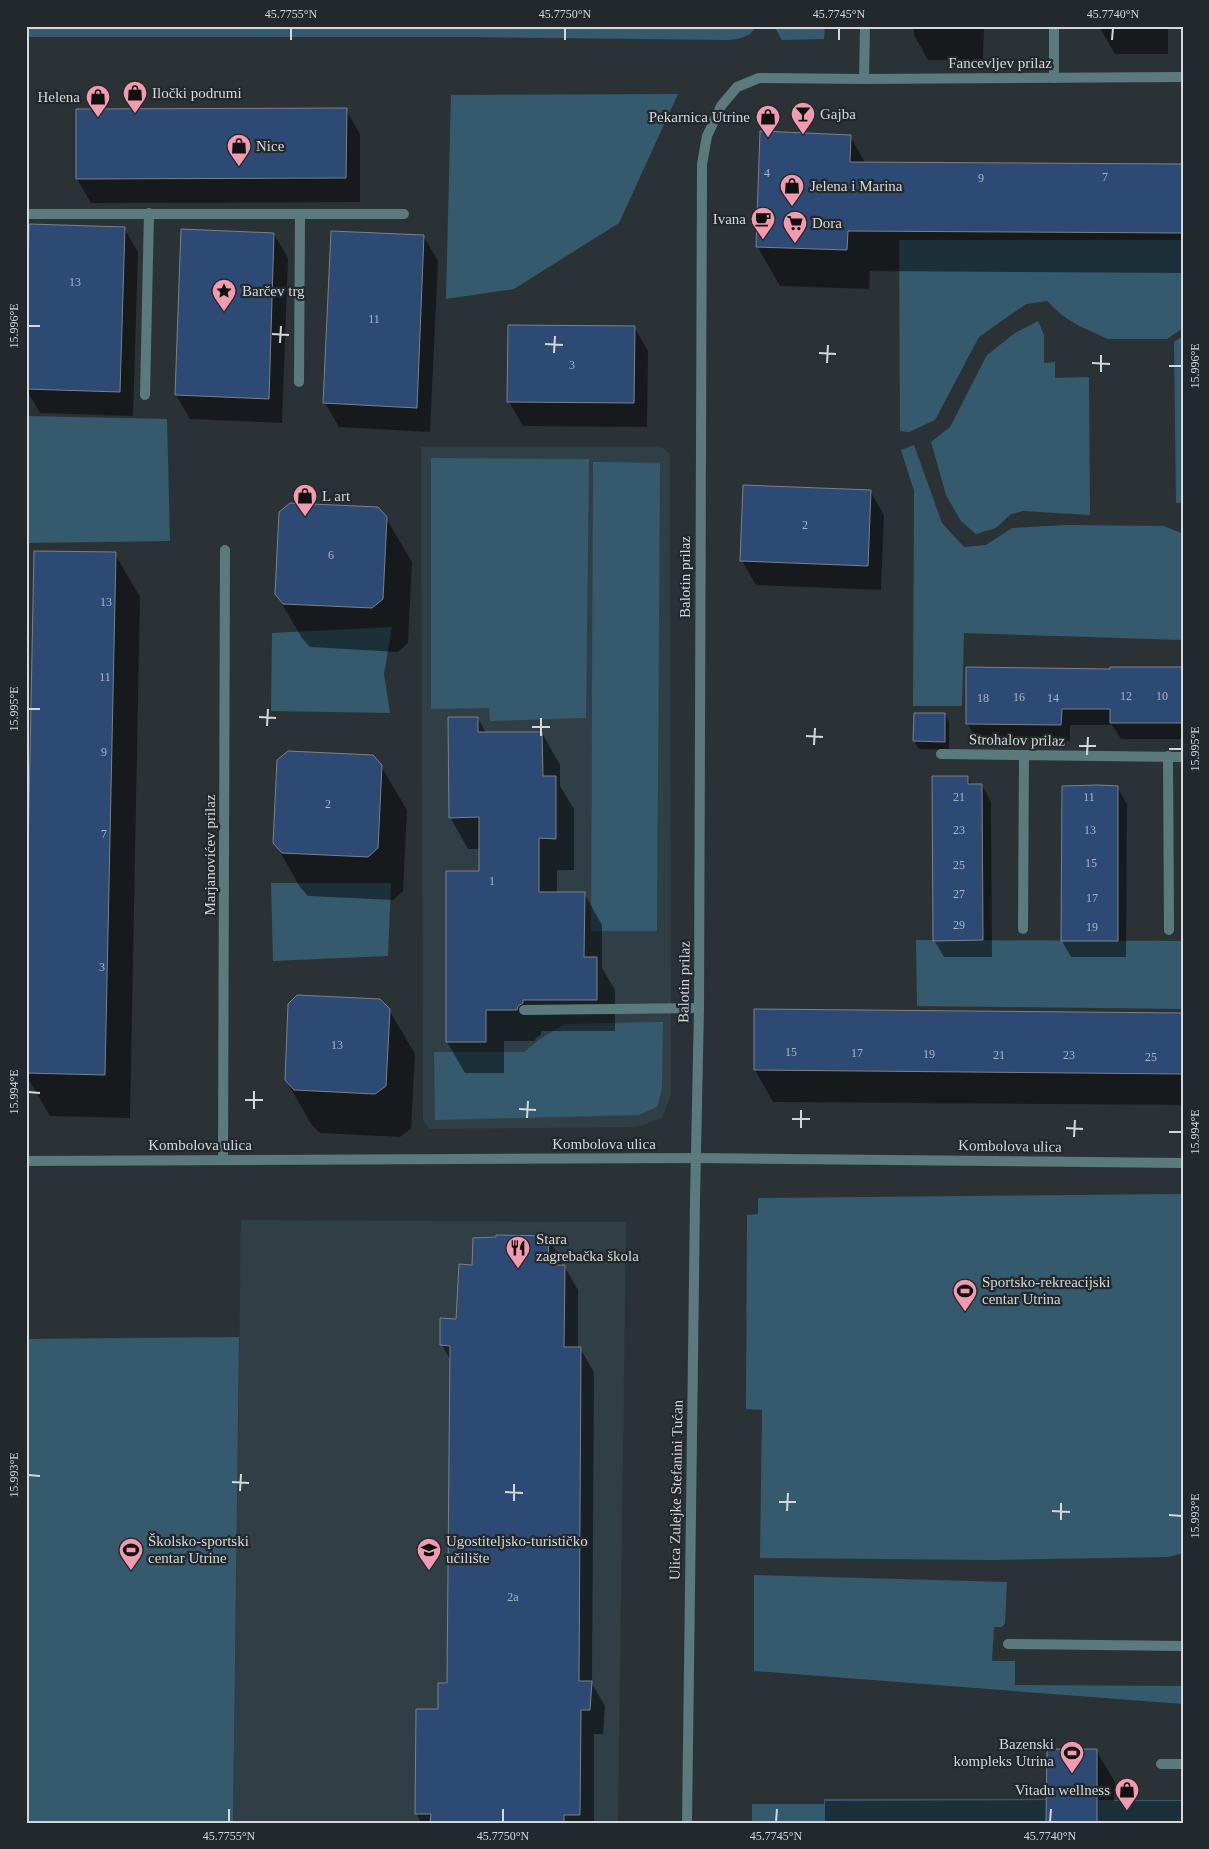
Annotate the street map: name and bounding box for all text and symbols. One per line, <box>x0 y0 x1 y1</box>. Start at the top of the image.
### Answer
text: 45.7755°N <box>265 7 318 21</box>
text: 45.7750°N <box>539 7 592 21</box>
text: 45.7745°N <box>813 7 866 21</box>
text: 45.7740°N <box>1087 7 1140 21</box>
street label: Fancevljev prilaz <box>948 55 1052 71</box>
shop icon: Iločki podrumi <box>122 80 148 114</box>
shop icon: Helena <box>85 84 111 118</box>
place label: Iločki podrumi <box>152 85 242 101</box>
place label: Helena <box>38 89 80 105</box>
bar icon: Gajba <box>790 101 816 135</box>
shop icon: Pekarnica Utrine <box>755 104 781 138</box>
place label: Gajba <box>820 106 856 122</box>
place label: Pekarnica Utrine <box>649 109 750 125</box>
shop icon: Nice <box>226 133 252 167</box>
place label: Nice <box>256 138 285 154</box>
house number: 4 <box>764 166 770 180</box>
house number: 7 <box>1102 170 1108 184</box>
house number: 9 <box>978 171 984 185</box>
shop icon: Jelena i Marina <box>779 173 805 207</box>
place label: Jelena i Marina <box>810 178 903 194</box>
cafe icon: Ivana <box>750 206 776 240</box>
supermarket icon: Dora <box>782 210 808 244</box>
place label: Ivana <box>713 211 746 227</box>
place label: Dora <box>812 215 842 231</box>
house number: 13 <box>69 275 81 289</box>
place icon: Barčev trg <box>211 278 237 312</box>
place label: Barčev trg <box>242 283 305 299</box>
text: 15.996°E <box>7 303 21 349</box>
house number: 11 <box>368 312 380 326</box>
text: 15.996°E <box>1188 343 1202 389</box>
house number: 3 <box>569 358 575 372</box>
shop icon: L art <box>292 483 318 517</box>
place label: L art <box>322 488 351 504</box>
house number: 2 <box>802 518 808 532</box>
street label: Balotin prilaz <box>677 536 693 618</box>
house number: 6 <box>328 548 334 562</box>
house number: 13 <box>100 595 112 609</box>
house number: 11 <box>99 670 111 684</box>
text: 15.995°E <box>7 686 21 732</box>
house number: 12 <box>1120 689 1132 703</box>
house number: 10 <box>1156 689 1168 703</box>
house number: 16 <box>1013 690 1025 704</box>
house number: 18 <box>977 691 989 705</box>
house number: 14 <box>1047 691 1059 705</box>
text: 15.995°E <box>1188 726 1202 772</box>
street label: Strohalov prilaz <box>969 731 1066 749</box>
house number: 9 <box>101 745 107 759</box>
house number: 21 <box>953 790 965 804</box>
house number: 11 <box>1083 790 1095 804</box>
street label: Marjanovićev prilaz <box>202 794 218 916</box>
house number: 2 <box>325 797 331 811</box>
house number: 23 <box>953 823 965 837</box>
house number: 13 <box>1084 823 1096 837</box>
house number: 7 <box>101 827 107 841</box>
house number: 15 <box>1085 856 1097 870</box>
house number: 25 <box>953 858 965 872</box>
house number: 1 <box>489 874 495 888</box>
house number: 27 <box>953 887 965 901</box>
house number: 17 <box>1086 891 1098 905</box>
house number: 29 <box>953 918 965 932</box>
house number: 19 <box>1086 920 1098 934</box>
street label: Balotin prilaz <box>675 940 693 1023</box>
house number: 3 <box>99 960 105 974</box>
house number: 13 <box>331 1038 343 1052</box>
house number: 15 <box>785 1045 797 1059</box>
house number: 17 <box>851 1046 863 1060</box>
house number: 19 <box>923 1047 935 1061</box>
house number: 21 <box>993 1048 1005 1062</box>
house number: 23 <box>1063 1048 1075 1062</box>
house number: 25 <box>1145 1050 1157 1064</box>
text: 15.994°E <box>7 1069 21 1115</box>
text: 15.994°E <box>1188 1109 1202 1155</box>
street label: Kombolova ulica <box>552 1136 656 1152</box>
street label: Kombolova ulica <box>148 1137 252 1153</box>
street label: Kombolova ulica <box>958 1137 1062 1155</box>
place label: Stara zagrebačka škola <box>536 1231 639 1264</box>
restaurant icon: Stara zagrebačka škola <box>505 1235 531 1269</box>
place label: Sportsko-rekreacijski centar Utrina <box>982 1274 1110 1307</box>
sports icon: Sportsko-rekreacijski centar Utrina <box>952 1278 978 1312</box>
street label: Ulica Zulejke Stefanini Tućan <box>666 1399 686 1580</box>
text: 15.993°E <box>7 1452 21 1498</box>
text: 15.993°E <box>1188 1493 1202 1539</box>
place label: Školsko-sportski centar Utrine <box>148 1533 249 1566</box>
place label: Ugostiteljsko-turističko učilište <box>446 1533 588 1566</box>
sports icon: Školsko-sportski centar Utrine <box>118 1537 144 1571</box>
school or university icon: Ugostiteljsko-turističko učilište <box>416 1537 442 1571</box>
house number: 2a <box>507 1590 519 1604</box>
place label: Bazenski kompleks Utrina <box>954 1736 1054 1769</box>
sports icon: Bazenski kompleks Utrina <box>1059 1740 1085 1774</box>
shop icon: Vitadu wellness <box>1114 1777 1140 1811</box>
place label: Vitadu wellness <box>1015 1782 1110 1798</box>
text: 45.7755°N <box>203 1829 256 1843</box>
text: 45.7750°N <box>477 1829 530 1843</box>
text: 45.7745°N <box>750 1829 803 1843</box>
text: 45.7740°N <box>1024 1829 1077 1843</box>

